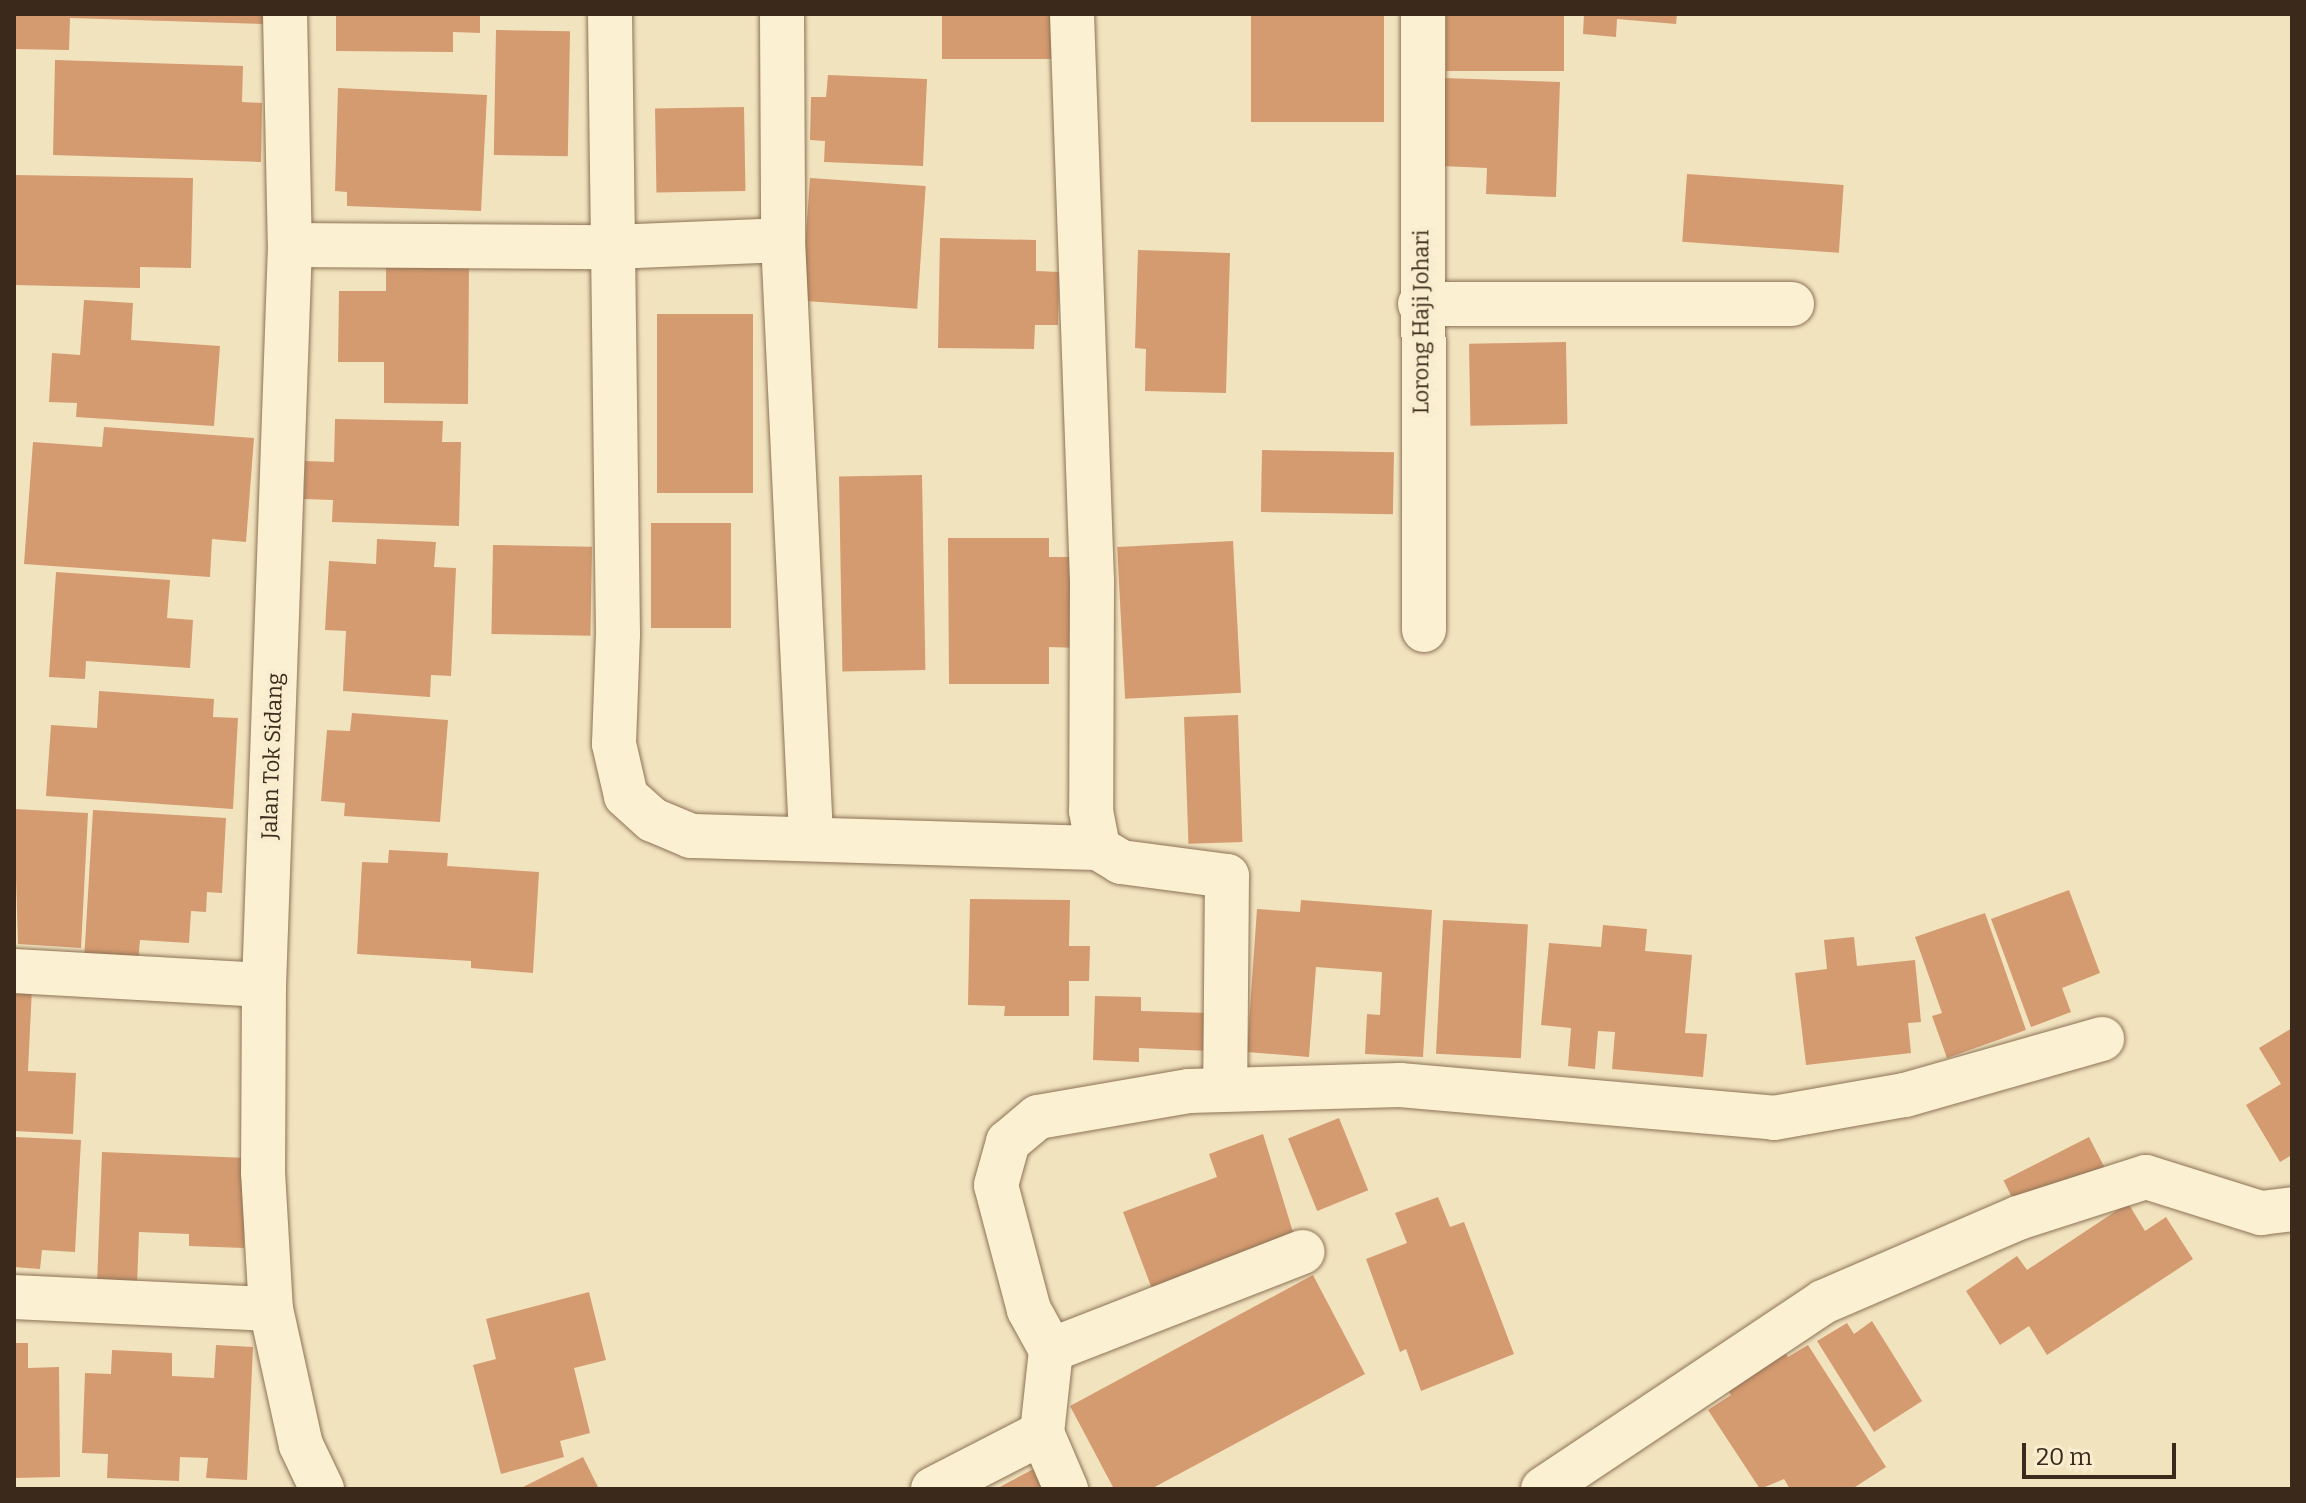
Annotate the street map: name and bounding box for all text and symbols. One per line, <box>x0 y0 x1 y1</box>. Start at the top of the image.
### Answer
street label: Lorong Haji Johari <box>1408 230 1434 414</box>
street label: Jalan Tok Sidang <box>256 672 288 840</box>
scale bar <box>2026 1427 2180 1477</box>
text: 20 m <box>2036 1443 2092 1471</box>

